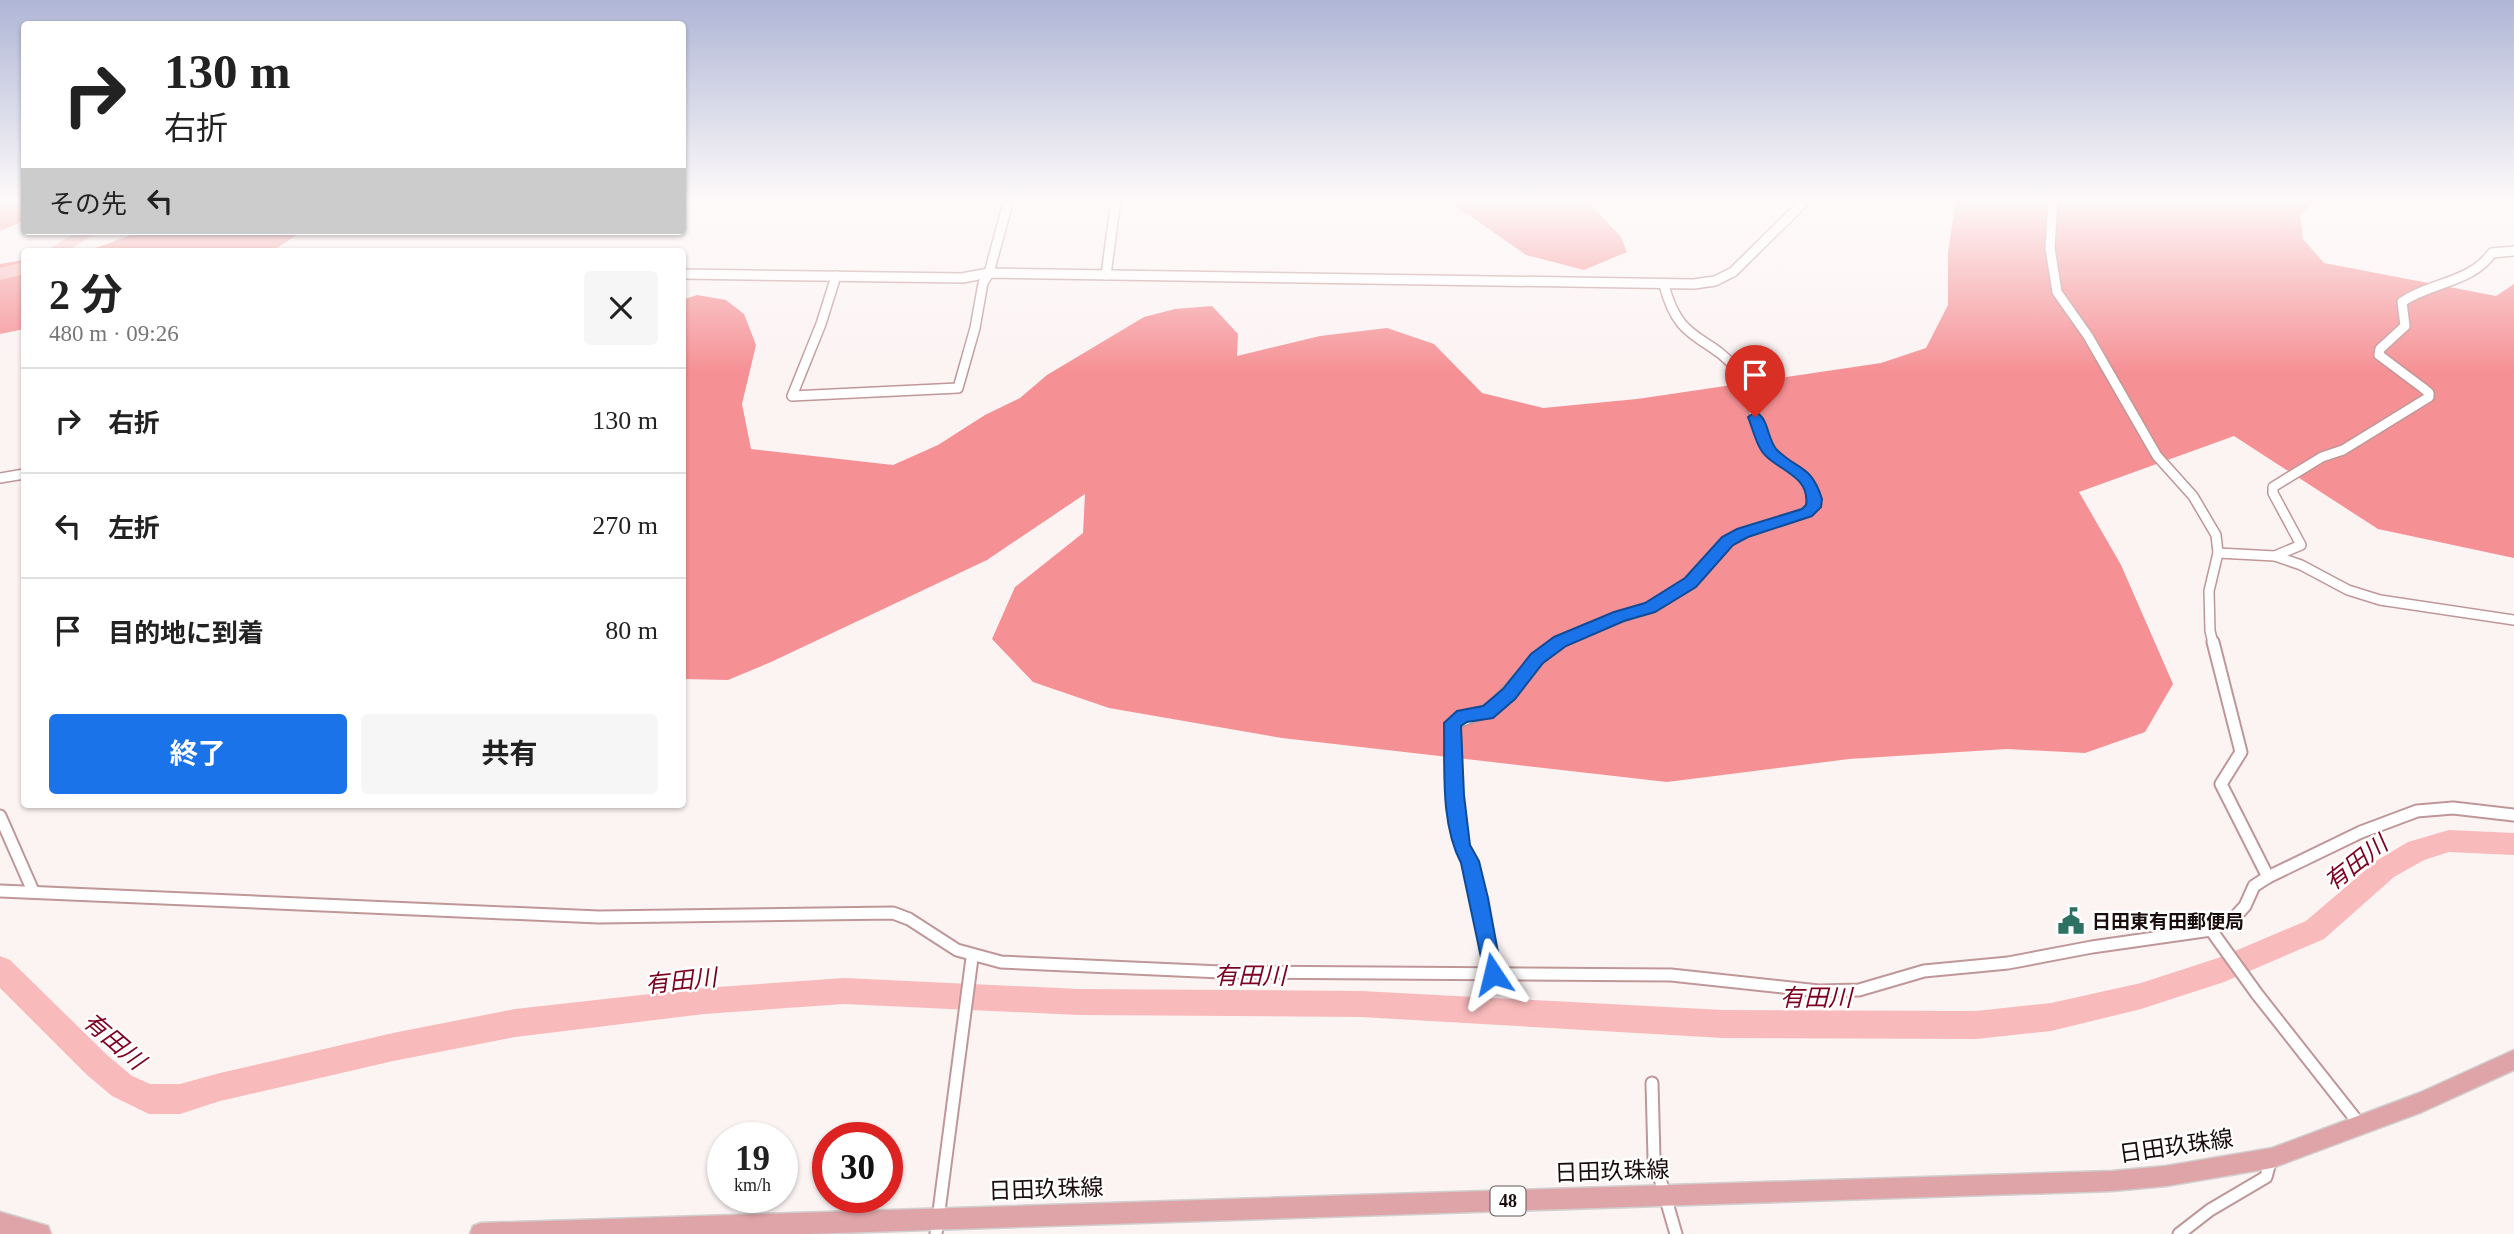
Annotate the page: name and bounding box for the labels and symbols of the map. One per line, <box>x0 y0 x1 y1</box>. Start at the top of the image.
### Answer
pin <box>1725 345 1785 417</box>
water label: 有田川 <box>2320 829 2395 895</box>
public building icon: 日田東有田郵便局 <box>2056 906 2086 936</box>
place label: 日田東有田郵便局 <box>2092 911 2244 932</box>
position arrow <box>1456 937 1530 1011</box>
water label: 有田川 <box>1214 963 1289 989</box>
water label: 有田川 <box>644 964 721 998</box>
water label: 有田川 <box>1780 985 1855 1011</box>
water label: 有田川 <box>78 1008 152 1076</box>
speed limit sign: 30 <box>812 1122 903 1213</box>
street label: 日田玖珠線 <box>2117 1126 2235 1167</box>
street label: 日田玖珠線 <box>1554 1157 1670 1186</box>
street label: 日田玖珠線 <box>988 1175 1104 1204</box>
road number: 48 <box>1490 1186 1526 1216</box>

